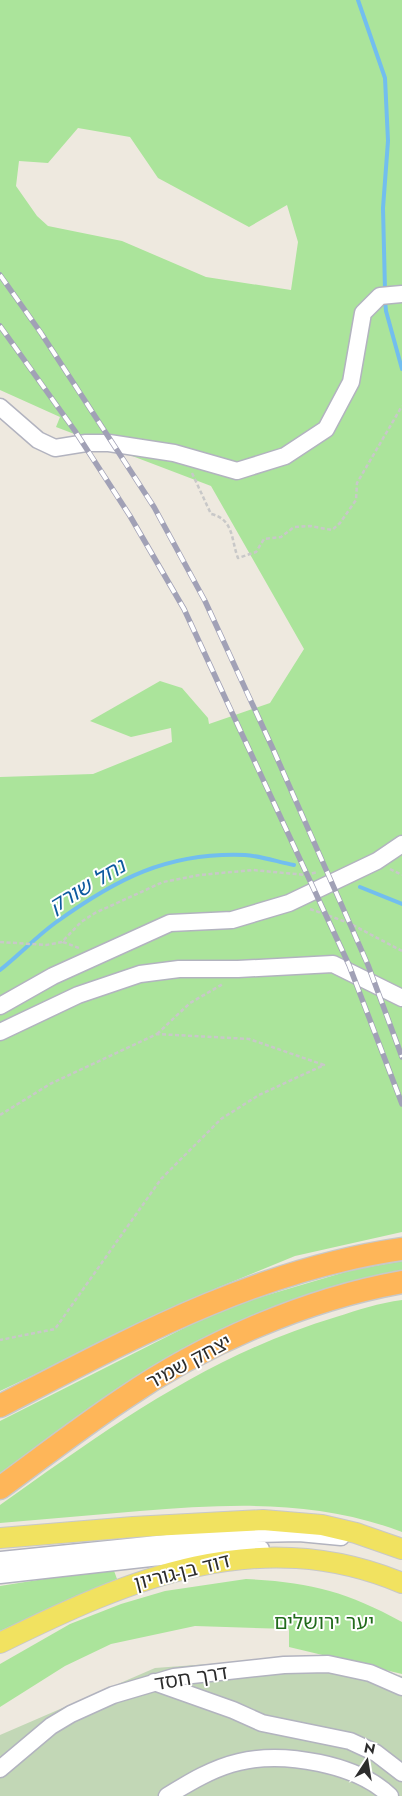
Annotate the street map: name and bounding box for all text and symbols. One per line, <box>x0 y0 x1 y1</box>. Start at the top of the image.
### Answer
water label: נחל שורק <box>43 850 133 921</box>
street label: יצחק שמיר <box>141 1327 237 1397</box>
street label: דוד בן-גוריון <box>131 1546 233 1598</box>
park label: יער ירושלים <box>274 1608 374 1637</box>
street label: דרך חסד <box>152 1658 230 1698</box>
north arrow <box>342 1736 392 1786</box>
text: N <box>362 1737 377 1759</box>

